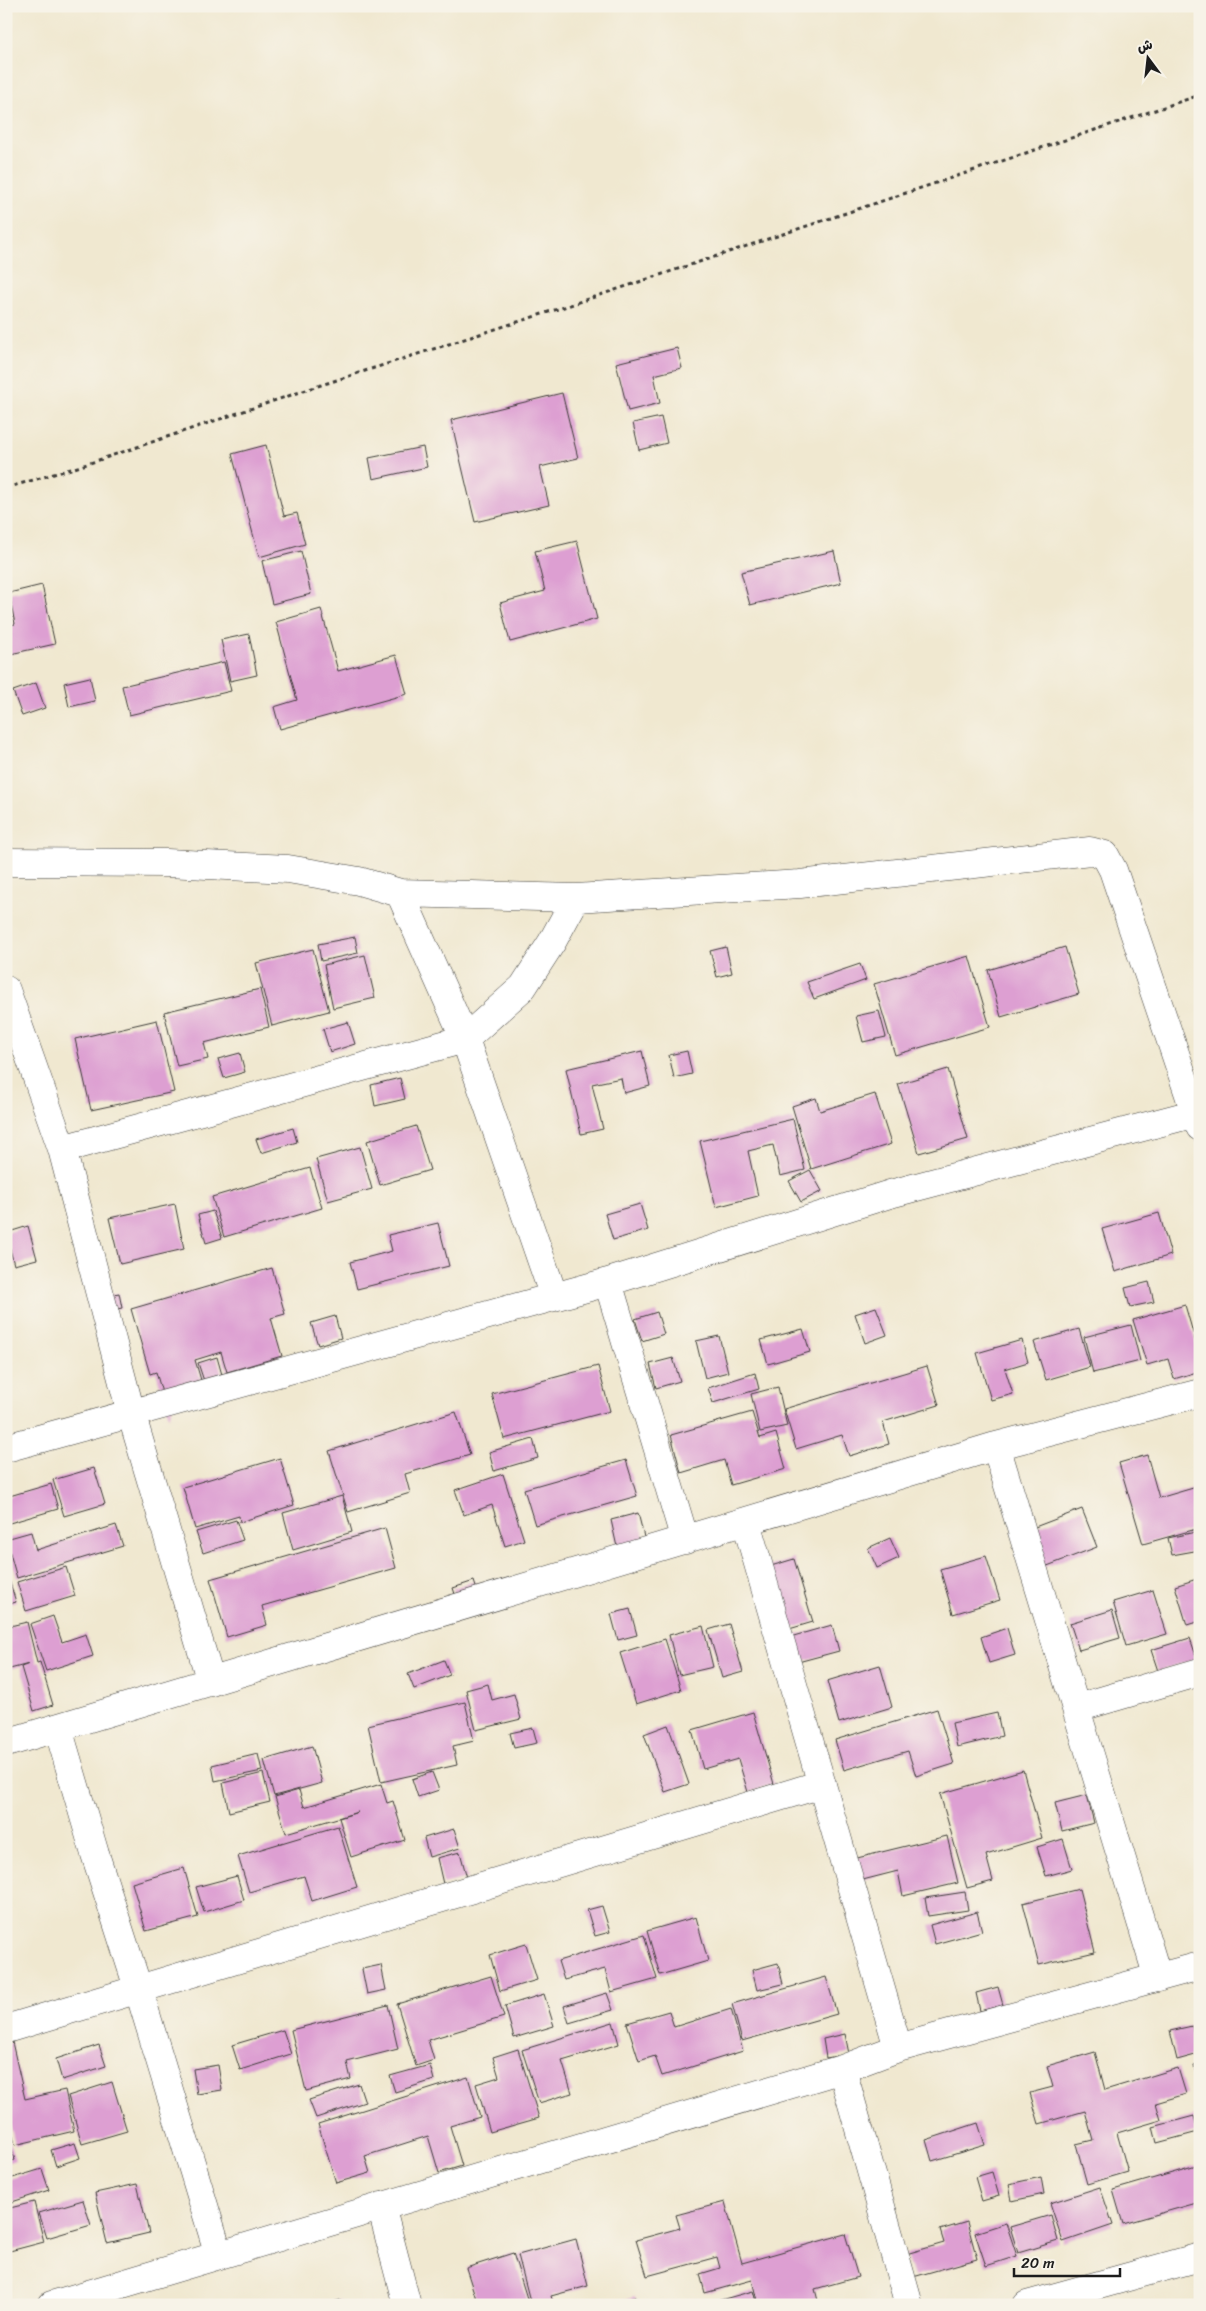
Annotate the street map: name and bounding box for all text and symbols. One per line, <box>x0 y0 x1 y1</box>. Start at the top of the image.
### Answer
north arrow <box>1124 32 1174 82</box>
text: ش <box>1134 32 1155 60</box>
scale bar <box>1014 2246 1120 2278</box>
text: 20 m <box>1021 2250 1055 2276</box>

